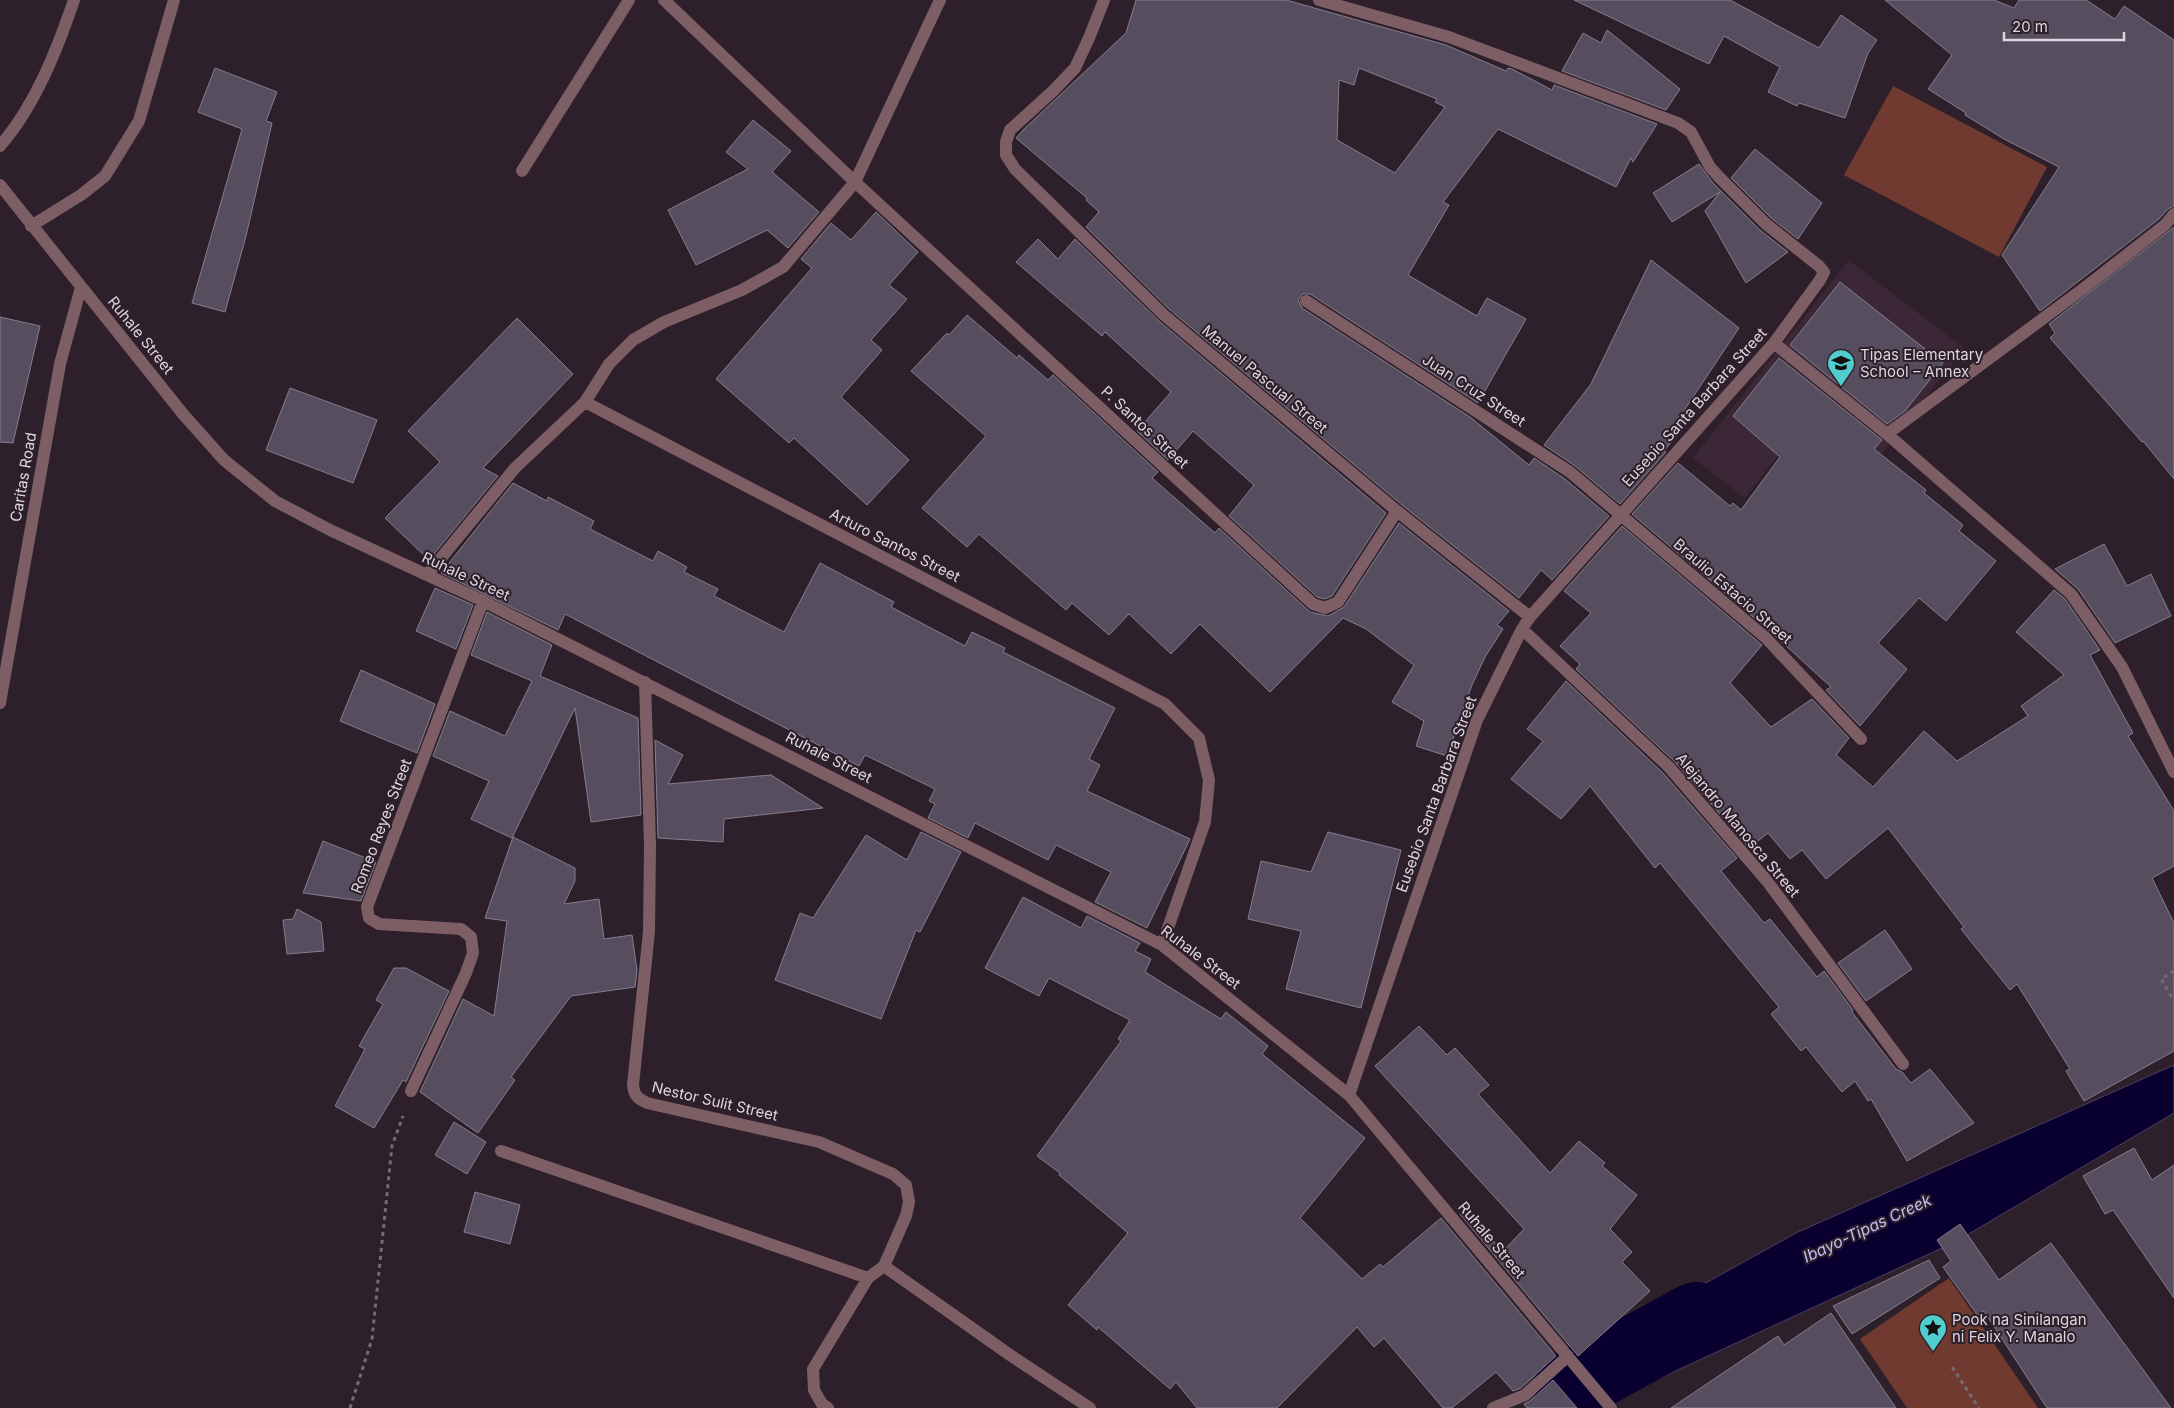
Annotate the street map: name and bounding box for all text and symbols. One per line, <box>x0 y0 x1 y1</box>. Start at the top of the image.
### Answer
scale bar <box>2004 10 2124 42</box>
text: 20 m <box>2012 17 2048 36</box>
street label: Ruhale Street <box>104 292 178 378</box>
street label: Manuel Pascual Street <box>1198 321 1332 437</box>
street label: Eusebio Santa Barbara Street <box>1617 323 1771 490</box>
place label: Tipas Elementary School – Annex <box>1860 345 1984 381</box>
school or university icon: Tipas Elementary School – Annex <box>1826 348 1856 387</box>
street label: Juan Cruz Street <box>1419 350 1529 430</box>
street label: P. Santos Street <box>1097 382 1193 472</box>
street label: Caritas Road <box>6 431 40 523</box>
street label: Arturo Santos Street <box>827 504 963 586</box>
street label: Braulio Estacio Street <box>1670 534 1796 648</box>
street label: Ruhale Street <box>419 547 513 605</box>
street label: Eusebio Santa Barbara Street <box>1392 693 1480 895</box>
street label: Ruhale Street <box>782 727 876 787</box>
street label: Alejandro Manosca Street <box>1672 749 1804 901</box>
street label: Romeo Reyes Street <box>347 756 415 896</box>
street label: Ruhale Street <box>1157 921 1245 993</box>
street label: Nestor Sulit Street <box>650 1077 780 1125</box>
water label: Ibayo-Tipas Creek <box>1800 1189 1935 1267</box>
street label: Ruhale Street <box>1454 1198 1530 1282</box>
place label: Pook na Sinilangan ni Felix Y. Manalo <box>1952 1310 2087 1346</box>
place icon: Pook na Sinilangan ni Felix Y. Manalo <box>1918 1313 1948 1352</box>

